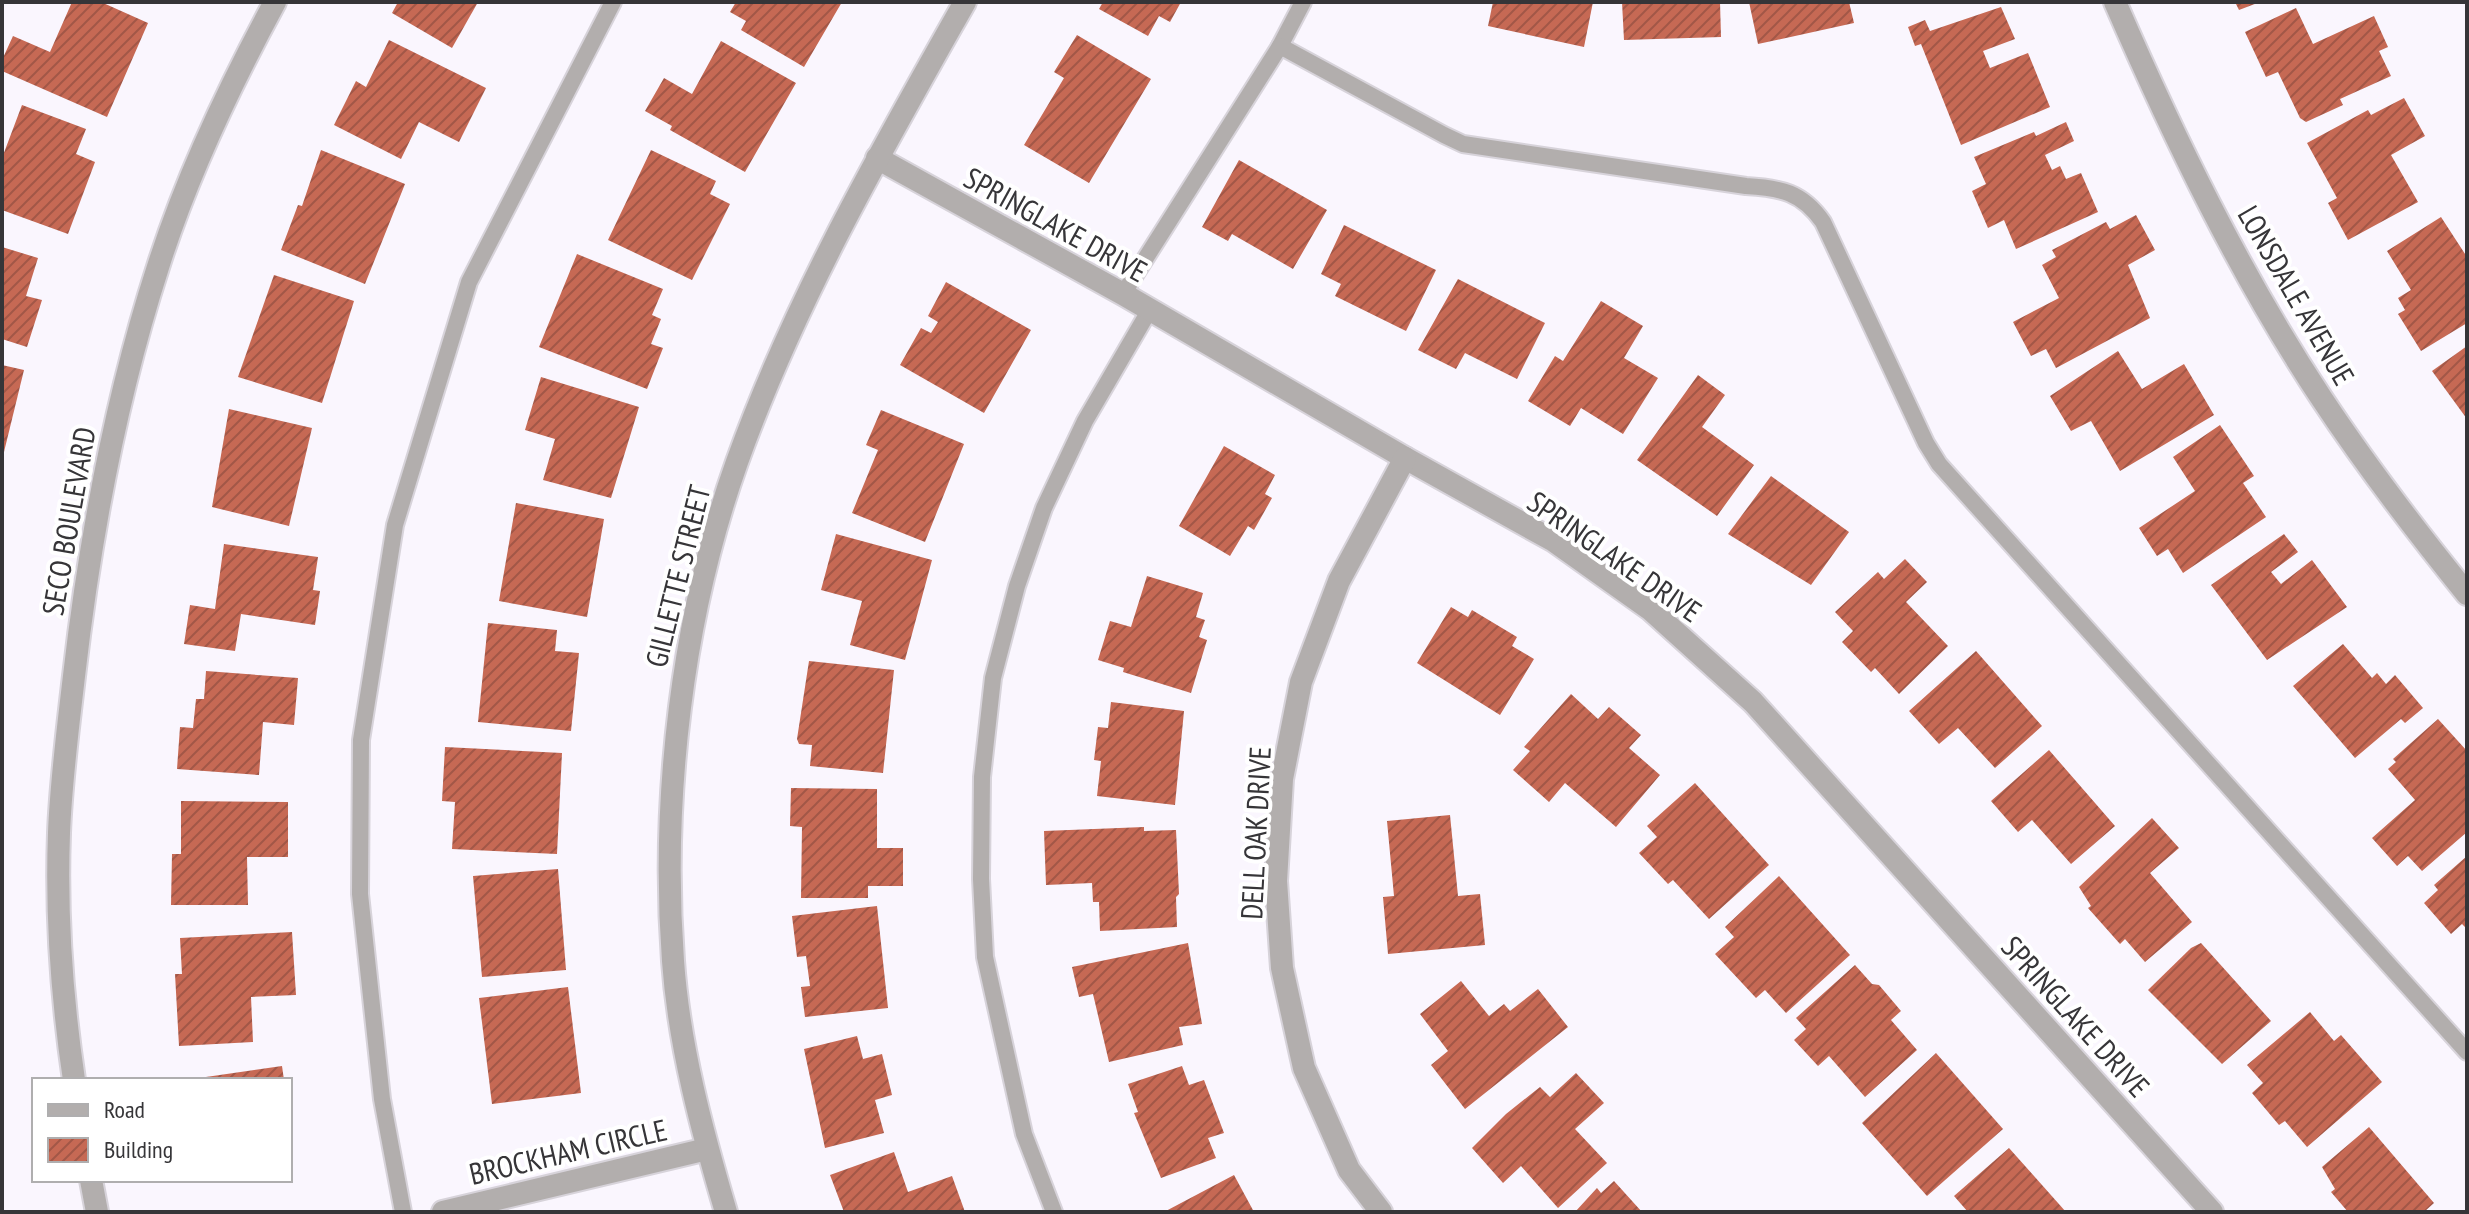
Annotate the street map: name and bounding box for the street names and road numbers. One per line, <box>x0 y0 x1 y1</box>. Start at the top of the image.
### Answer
street label: SPRINGLAKE DRIVE <box>958 158 1154 290</box>
street label: LONSDALE AVENUE <box>2230 198 2364 392</box>
street label: SECO BOULEVARD <box>32 424 104 618</box>
street label: GILLETTE STREET <box>636 481 718 671</box>
street label: SPRINGLAKE DRIVE <box>1521 482 1709 630</box>
street label: DELL OAK DRIVE <box>1231 745 1279 921</box>
street label: SPRINGLAKE DRIVE <box>1993 927 2159 1105</box>
street label: BROCKHAM CIRCLE <box>465 1109 671 1193</box>

